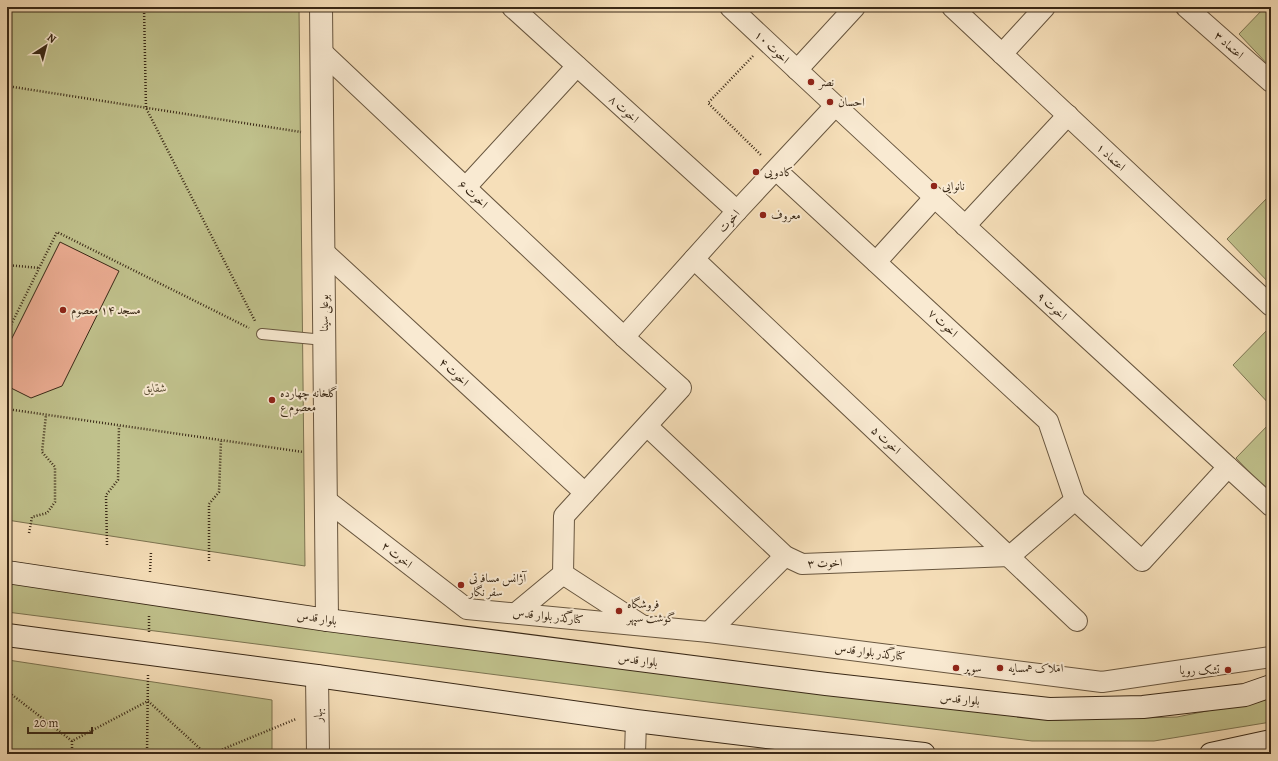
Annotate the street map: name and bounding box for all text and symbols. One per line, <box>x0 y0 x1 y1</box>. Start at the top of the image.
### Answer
north arrow <box>26 26 66 66</box>
street label: اخوت ۱۰ <box>751 27 793 67</box>
street label: اعتماد ۳ <box>1211 28 1247 63</box>
text: N <box>44 30 59 47</box>
place label: نصر <box>817 74 834 90</box>
marker: نصر <box>806 77 816 87</box>
street label: اخوت ۸ <box>606 91 643 127</box>
place label: احسان <box>838 94 865 110</box>
marker: احسان <box>825 97 835 107</box>
street label: اعتماد ۱ <box>1093 139 1129 175</box>
place label: کادویی <box>764 164 793 180</box>
marker: کادویی <box>751 167 761 177</box>
street label: اخوت ۶ <box>455 176 492 212</box>
place label: نانوایی <box>942 178 965 194</box>
marker: نانوایی <box>929 181 939 191</box>
street label: اخوت <box>714 206 744 236</box>
place label: معروف <box>771 207 801 223</box>
marker: معروف <box>758 210 768 220</box>
street label: اخوت ۹ <box>1034 288 1071 324</box>
street label: بوعلی سینا <box>316 295 333 331</box>
place label: مسجد ۱۴ معصوم <box>71 302 141 321</box>
marker: مسجد ۱۴ معصوم <box>58 305 68 315</box>
street label: اخوت ۷ <box>925 305 962 341</box>
street label: اخوت ۴ <box>436 354 473 390</box>
park label: شقایق <box>143 380 167 396</box>
place label: گلخانه چهارده معصوم ع <box>280 385 338 418</box>
marker: گلخانه چهارده معصوم ع <box>267 395 277 405</box>
street label: اخوت ۵ <box>868 422 905 458</box>
street label: اخوت ۲ <box>378 538 416 572</box>
street label: اخوت ۳ <box>807 554 843 572</box>
place label: آژانس مسافرتی سفر نگار <box>468 570 528 600</box>
marker: آژانس مسافرتی سفر نگار <box>456 580 466 590</box>
place label: فروشگاه گوشت سپهر <box>625 596 675 626</box>
street label: کنارگذر بلوار قدس <box>512 603 584 628</box>
marker: فروشگاه گوشت سپهر <box>614 606 624 616</box>
street label: بلوار قدس <box>296 607 338 629</box>
street label: کنارگذر بلوار قدس <box>834 639 906 664</box>
street label: بلوار قدس <box>617 650 659 670</box>
place label: سوپر <box>962 660 982 676</box>
place label: املاک همسایه <box>1008 660 1064 676</box>
place label: تشک رویا <box>1179 662 1220 678</box>
marker: سوپر <box>951 663 961 673</box>
marker: املاک همسایه <box>995 663 1005 673</box>
marker: تشک رویا <box>1223 665 1233 675</box>
street label: بلوار قدس <box>939 689 981 709</box>
street label: بهار <box>310 708 326 723</box>
scale bar <box>28 709 92 735</box>
text: 20 m <box>34 715 58 731</box>

